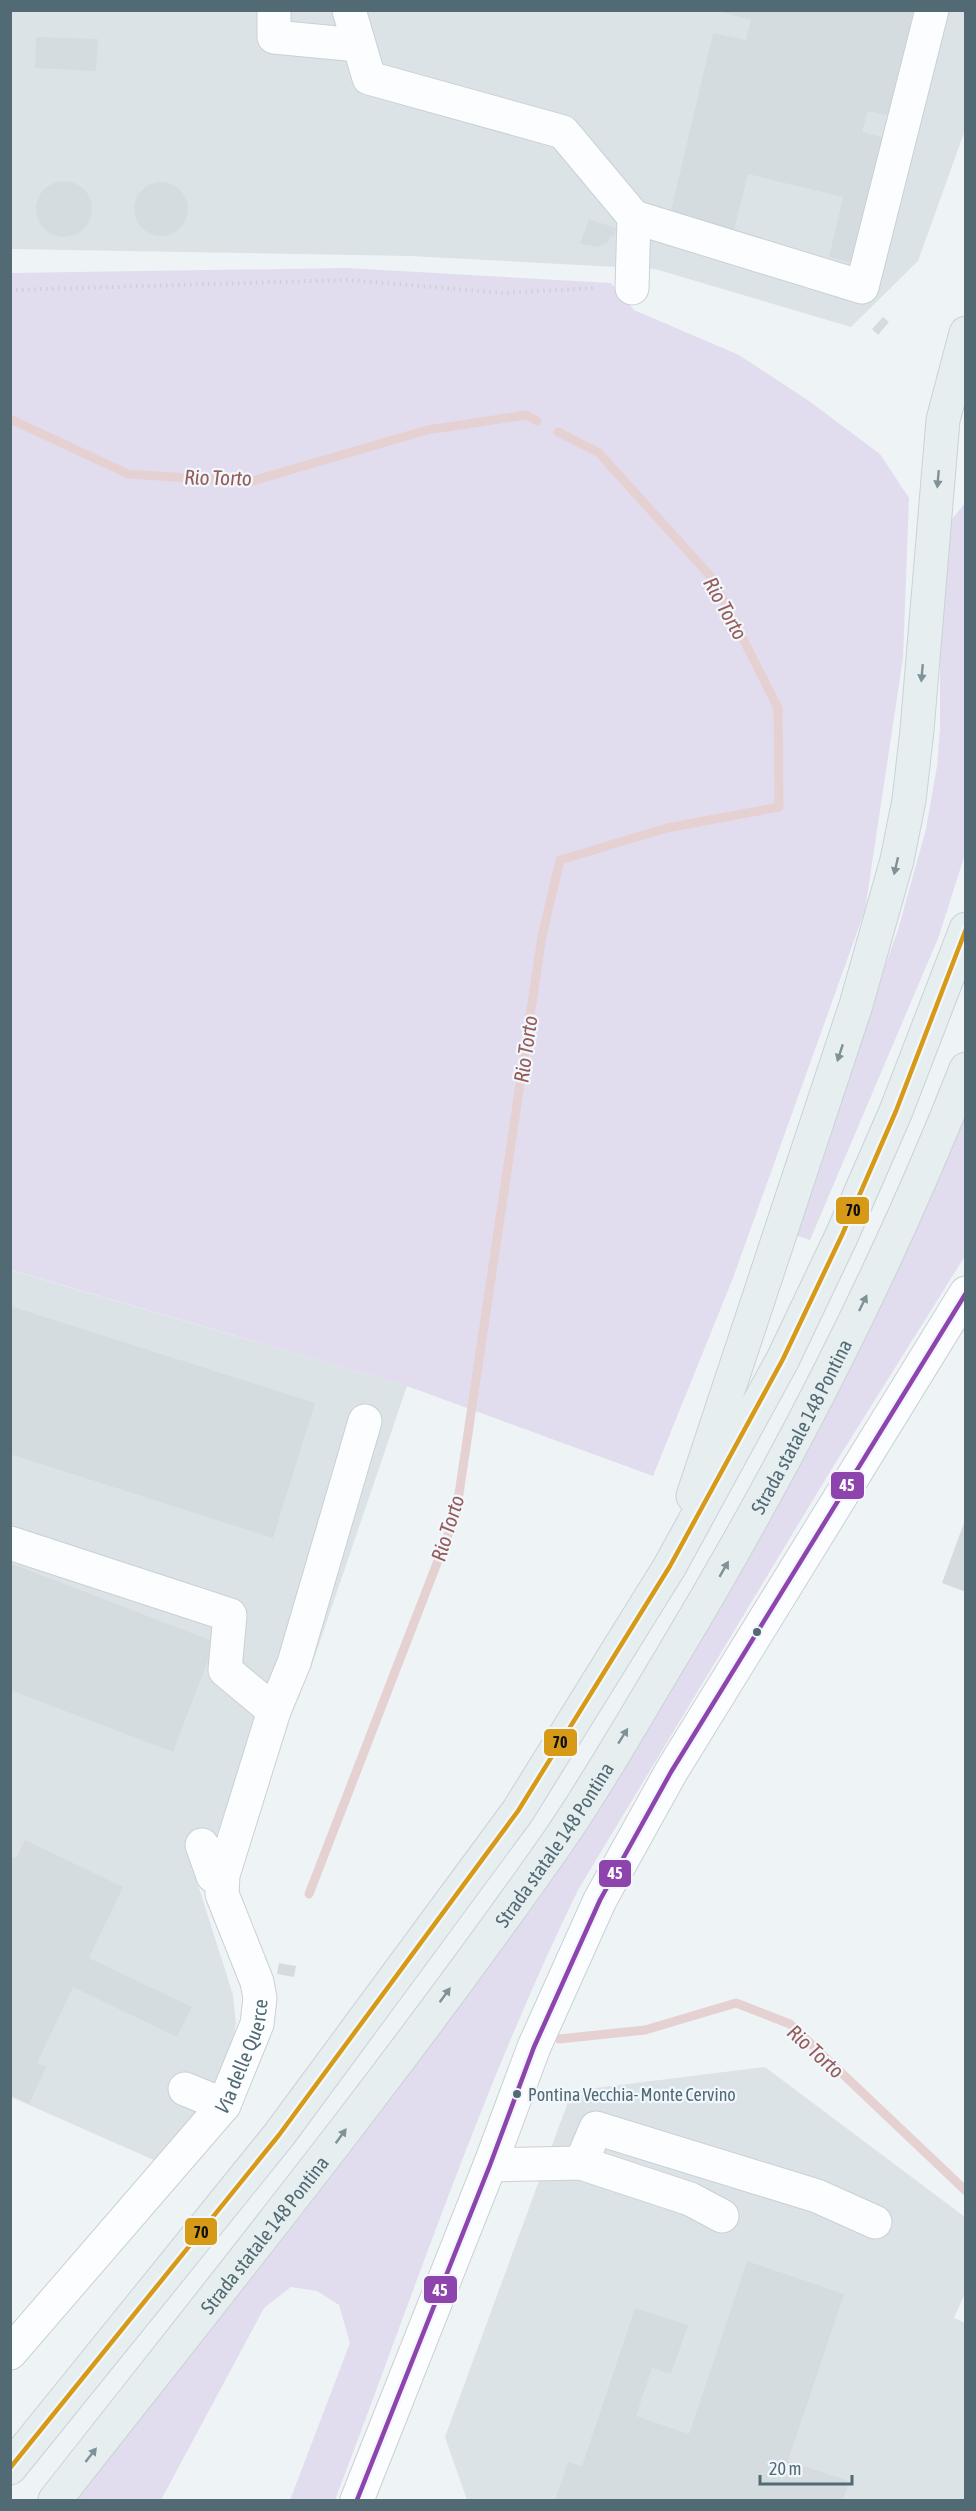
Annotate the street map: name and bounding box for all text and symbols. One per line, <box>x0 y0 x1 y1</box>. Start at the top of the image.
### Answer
water label: Rio Torto <box>184 464 252 490</box>
one-way arrow <box>934 469 943 488</box>
water label: Rio Torto <box>699 573 753 643</box>
one-way arrow <box>917 663 927 682</box>
one-way arrow <box>890 857 900 875</box>
water label: Rio Torto <box>508 1014 542 1084</box>
one-way arrow <box>835 1044 845 1062</box>
line badge: 70 <box>835 1196 870 1225</box>
text: 70 <box>845 1201 861 1219</box>
one-way arrow <box>858 1295 867 1312</box>
street label: Strada statale 148 Pontina <box>745 1335 856 1517</box>
line badge: 45 <box>830 1471 865 1500</box>
text: 45 <box>838 1476 855 1494</box>
water label: Rio Torto <box>426 1492 468 1564</box>
one-way arrow <box>719 1560 729 1577</box>
unlabelled marker <box>751 1626 763 1638</box>
line badge: 70 <box>543 1728 578 1757</box>
one-way arrow <box>618 1728 629 1744</box>
text: 70 <box>552 1733 568 1751</box>
street label: Strada statale 148 Pontina <box>490 1758 618 1931</box>
line badge: 45 <box>598 1859 632 1888</box>
text: 45 <box>606 1864 623 1882</box>
one-way arrow <box>438 1988 450 2003</box>
street label: Via delle Querce <box>210 1998 271 2118</box>
water label: Rio Torto <box>783 2019 849 2083</box>
place label: Pontina Vecchia- Monte Cervino <box>528 2084 736 2105</box>
marker: Pontina Vecchia- Monte Cervino <box>511 2088 523 2100</box>
one-way arrow <box>335 2128 347 2144</box>
street label: Strada statale 148 Pontina <box>195 2151 333 2318</box>
line badge: 70 <box>184 2217 218 2246</box>
text: 70 <box>193 2223 209 2241</box>
line badge: 45 <box>423 2275 458 2304</box>
text: 45 <box>431 2281 448 2299</box>
one-way arrow <box>85 2447 97 2462</box>
scale bar <box>760 2448 852 2486</box>
text: 20 m <box>769 2458 801 2479</box>

